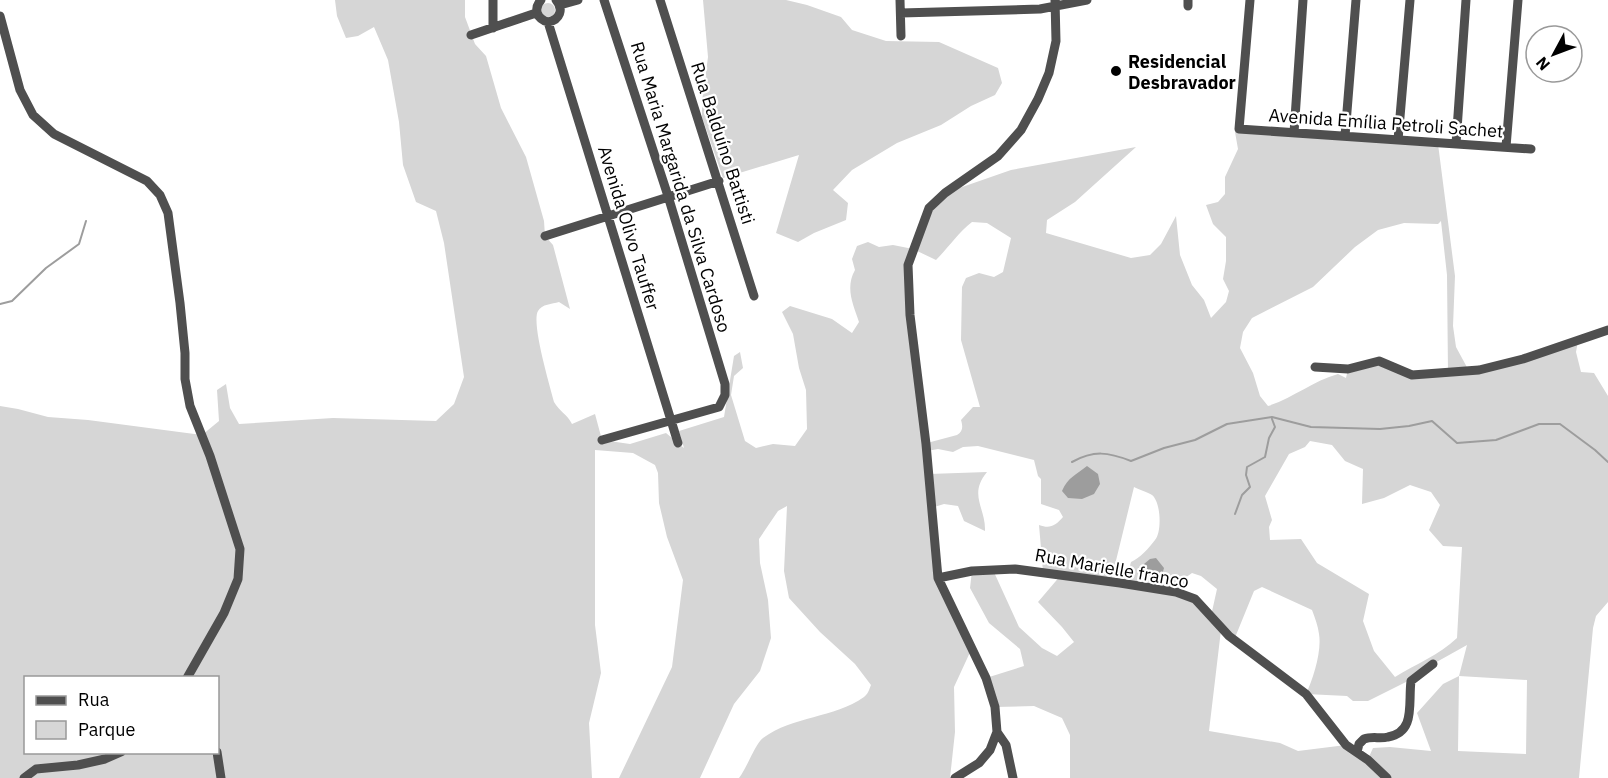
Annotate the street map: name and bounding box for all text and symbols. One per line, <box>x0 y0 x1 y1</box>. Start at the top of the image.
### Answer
north arrow <box>1524 24 1584 84</box>
street label: Rua Maria Margarida da Silva Cardoso <box>626 39 736 335</box>
place label: Residencial Desbravador <box>1128 50 1236 94</box>
text: N <box>1531 53 1554 75</box>
street label: Rua Balduíno Battisti <box>686 59 760 227</box>
marker: Residencial Desbravador <box>1109 64 1123 78</box>
street label: Avenida Emília Petroli Sachet <box>1268 103 1504 143</box>
street label: Avenida Olivo Tauffer <box>593 143 665 313</box>
street label: Rua Marielle franco <box>1033 543 1191 593</box>
legend <box>24 676 219 754</box>
text: Rua <box>78 688 110 711</box>
text: Parque <box>78 718 136 741</box>

